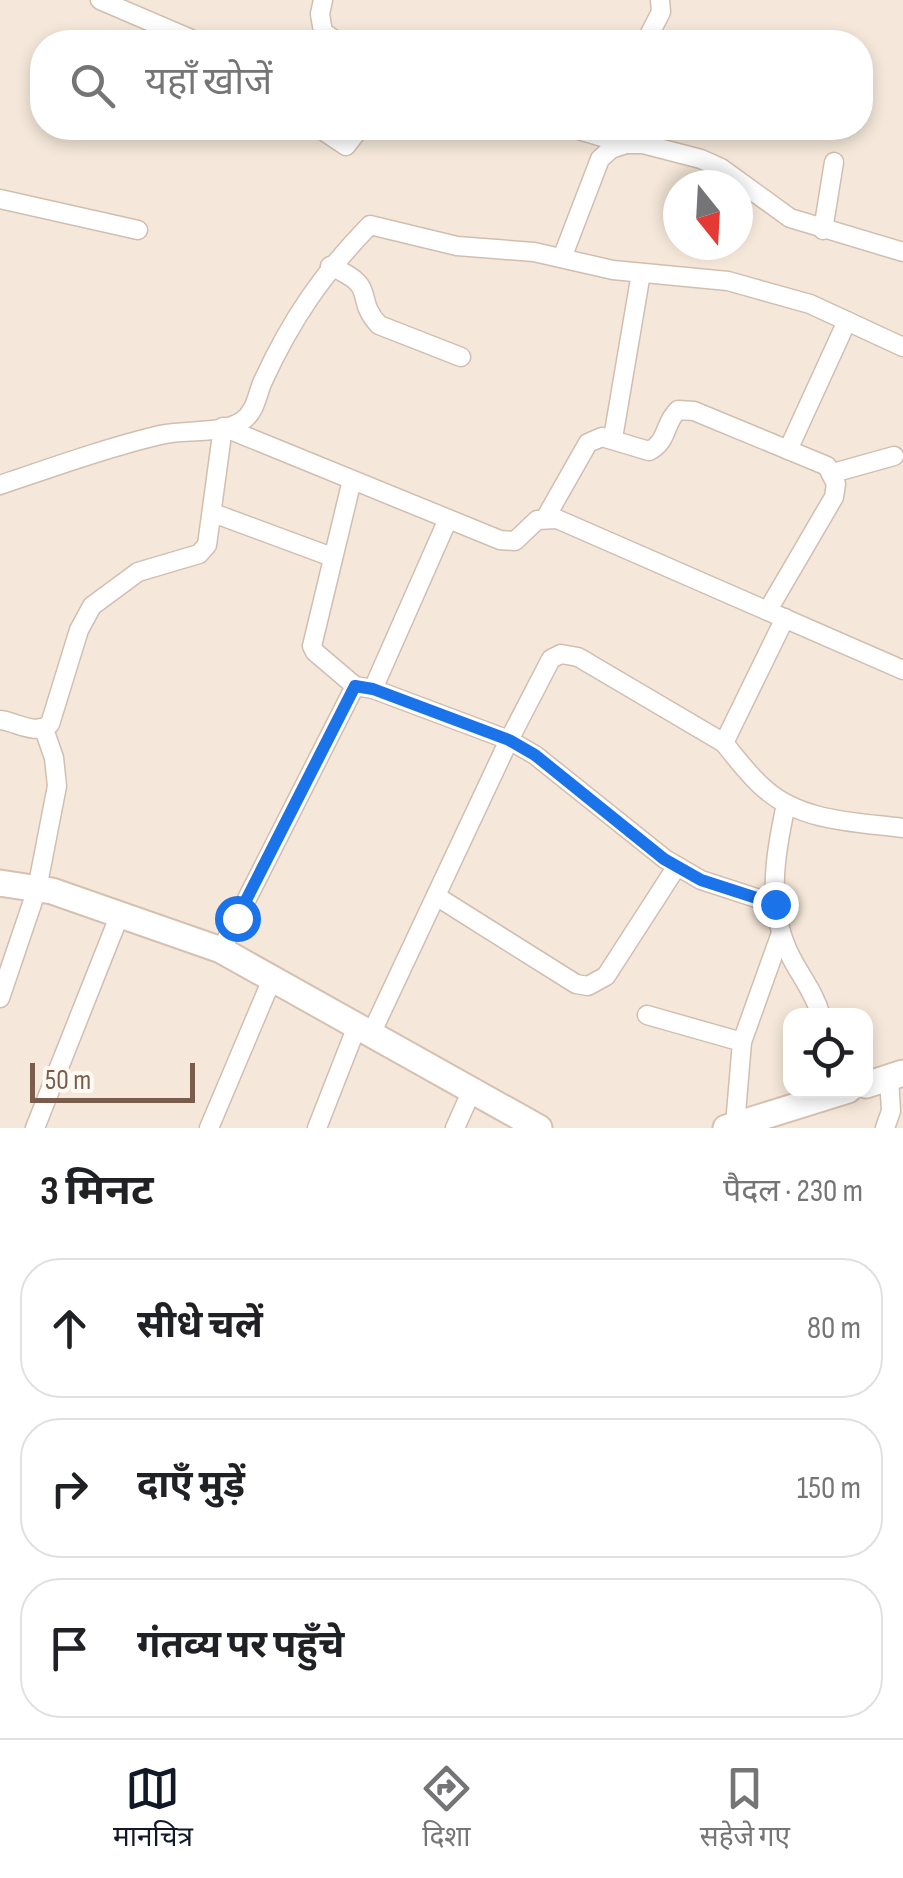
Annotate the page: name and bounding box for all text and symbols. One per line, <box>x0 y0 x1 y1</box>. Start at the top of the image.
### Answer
search box <box>30 30 873 140</box>
icon: search <box>65 58 120 113</box>
text: यहाँ खोजें <box>145 60 272 105</box>
north arrow <box>663 170 753 260</box>
route end <box>753 882 799 928</box>
route start <box>215 896 261 942</box>
map controls <box>783 1008 873 1098</box>
button: locate <box>783 1008 873 1098</box>
scale bar <box>30 1058 195 1102</box>
text: 50 m <box>45 1064 91 1097</box>
text: 3 मिनट <box>40 1166 154 1217</box>
text: पैदल · 230 m <box>723 1172 863 1211</box>
icon: ahead <box>42 1301 97 1356</box>
text: सीधे चलें <box>137 1303 263 1348</box>
text: 80 m <box>807 1309 861 1348</box>
icon: right <box>42 1461 97 1516</box>
text: दाएँ मुड़ें <box>137 1463 245 1508</box>
text: 150 m <box>797 1469 861 1508</box>
icon: arrive <box>42 1621 97 1676</box>
text: गंतव्य पर पहुँचे <box>137 1623 344 1668</box>
tab: मानचित्र <box>113 1761 193 1857</box>
tab: दिशा <box>419 1761 474 1857</box>
tab: सहेजे गए <box>700 1761 790 1857</box>

